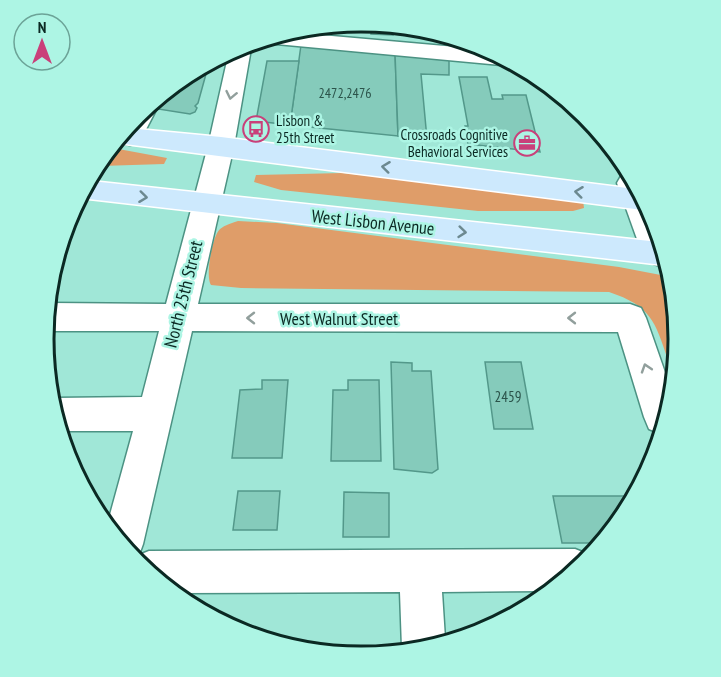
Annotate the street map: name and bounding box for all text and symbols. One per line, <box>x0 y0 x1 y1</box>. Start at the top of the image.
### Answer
north arrow <box>12 12 72 72</box>
text: N <box>38 17 46 37</box>
house number: 2472,2476 <box>318 84 372 102</box>
one-way arrow <box>226 90 239 100</box>
place label: Lisbon & 25th Street <box>276 111 334 147</box>
bus stop icon: Lisbon & 25th Street <box>241 114 271 144</box>
place label: Crossroads Cognitive Behavioral Services <box>401 125 508 161</box>
office icon: Crossroads Cognitive Behavioral Services <box>512 128 542 158</box>
one-way arrow <box>381 161 390 174</box>
one-way arrow <box>575 186 584 198</box>
one-way arrow <box>139 190 148 203</box>
street label: West Lisbon Avenue <box>310 204 436 240</box>
one-way arrow <box>458 225 467 238</box>
street label: North 25th Street <box>159 238 207 350</box>
street label: West Walnut Street <box>280 307 398 330</box>
one-way arrow <box>246 312 255 324</box>
one-way arrow <box>567 312 576 324</box>
one-way arrow <box>641 363 653 374</box>
house number: 2459 <box>494 387 522 406</box>

